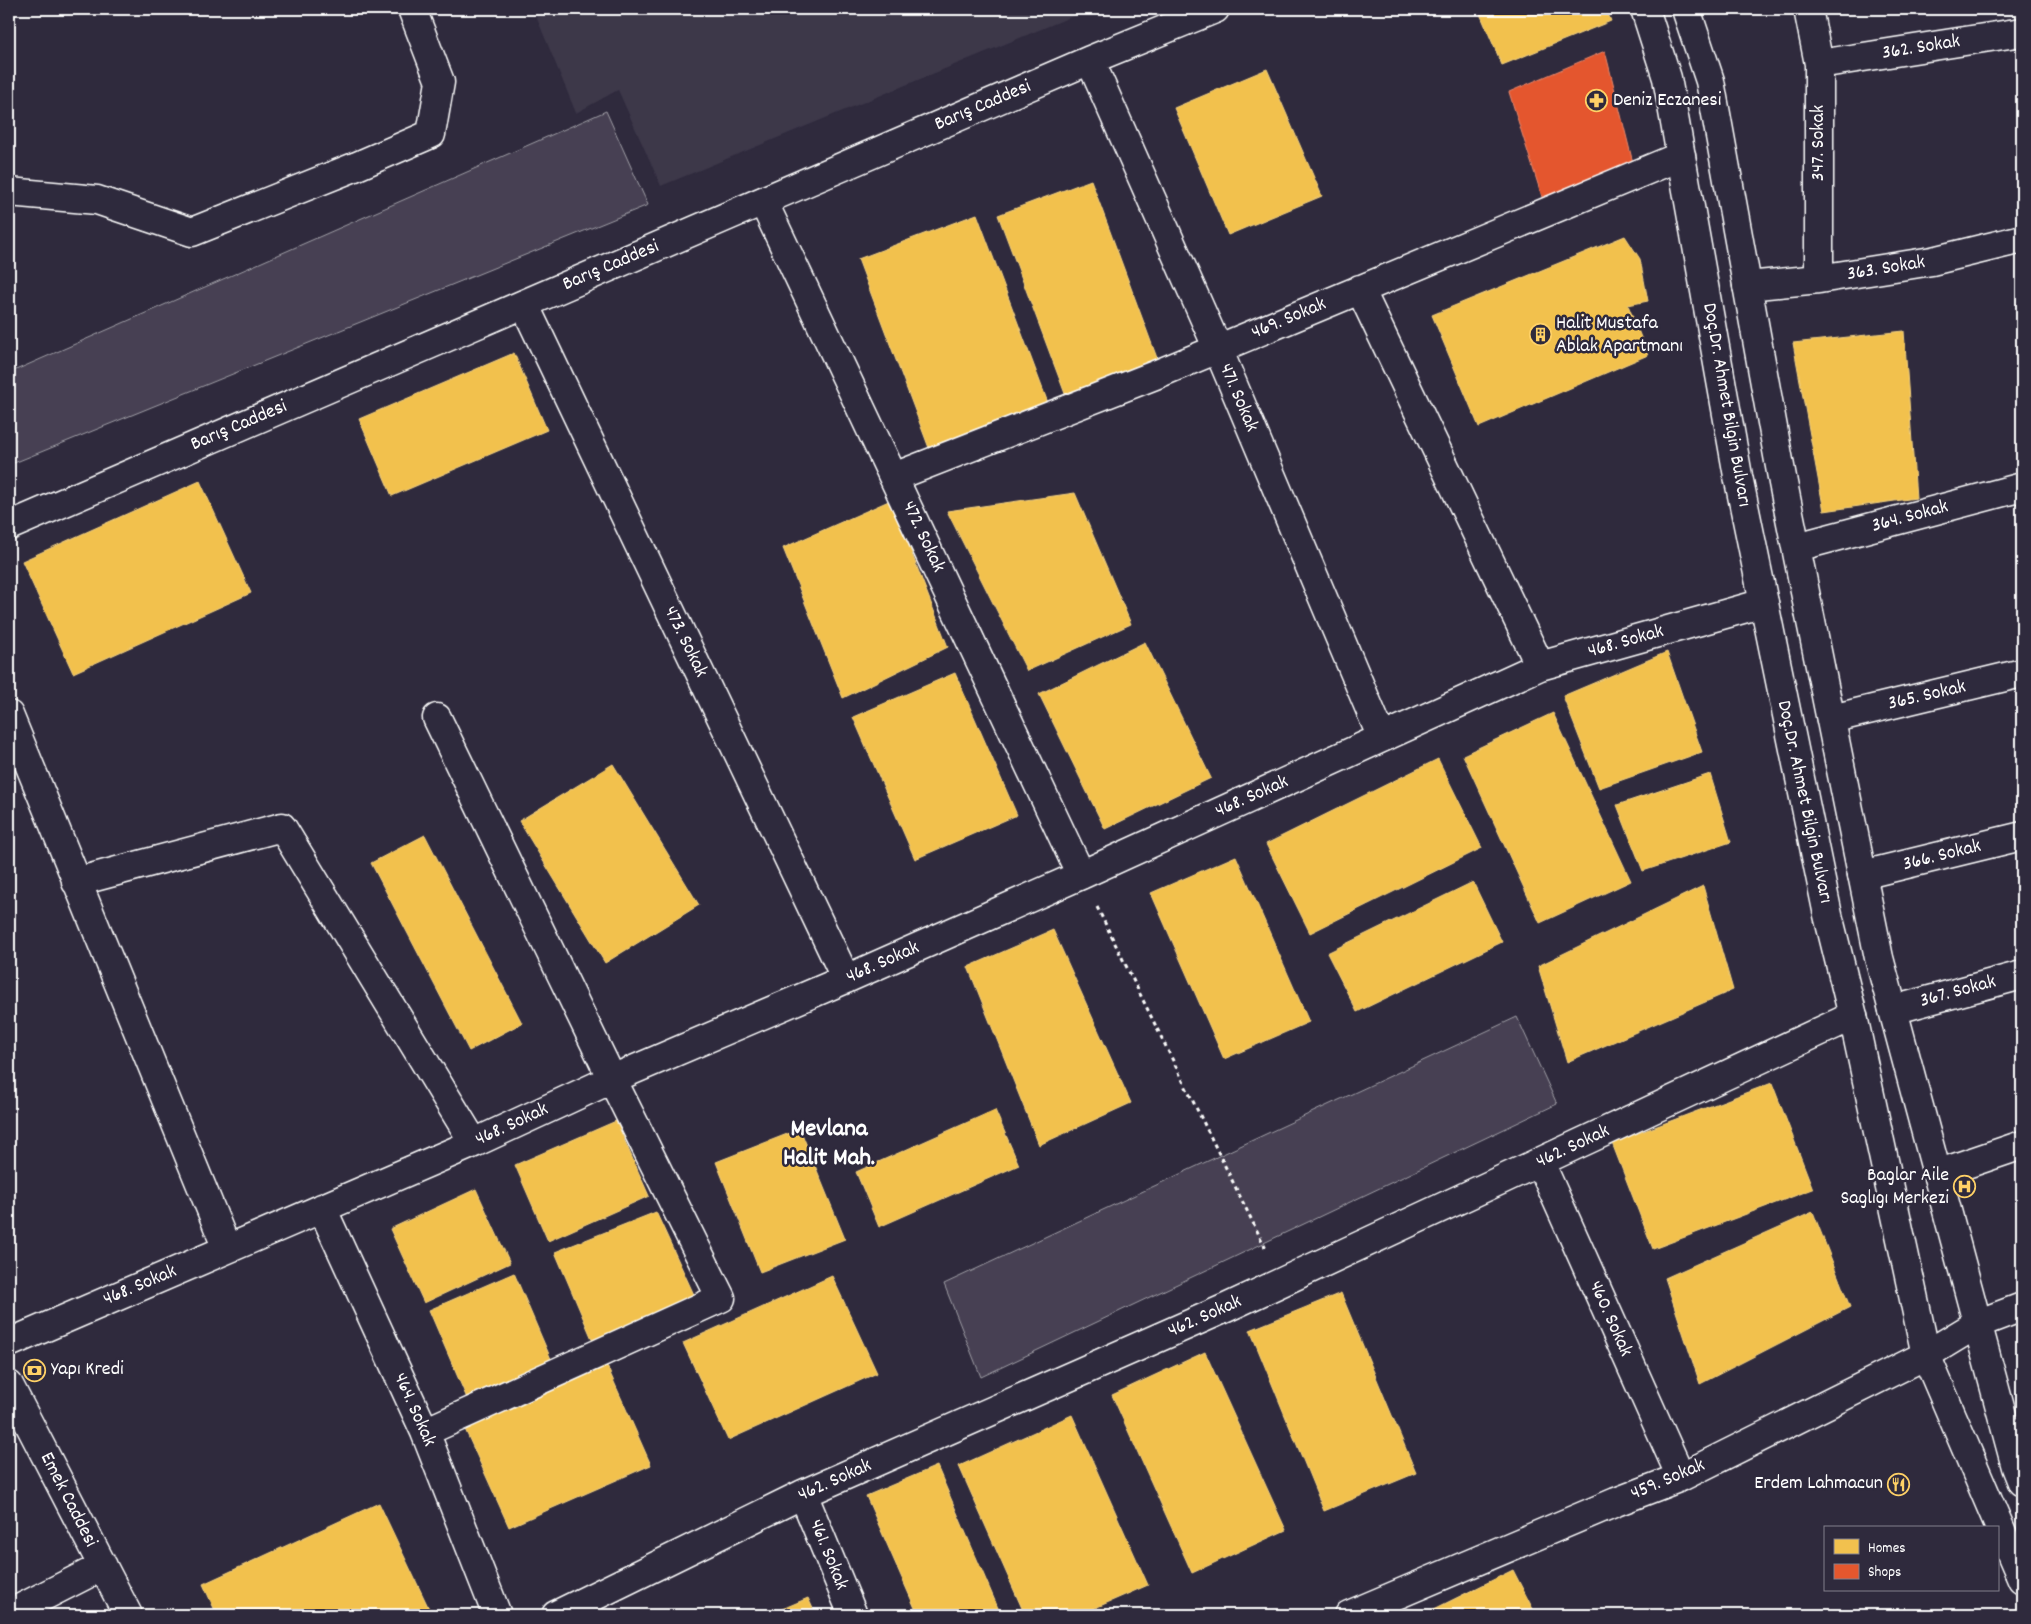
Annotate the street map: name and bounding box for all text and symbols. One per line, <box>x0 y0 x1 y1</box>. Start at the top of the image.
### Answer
street label: 362. Sokak <box>1880 28 1962 68</box>
street label: Barış Caddesi <box>931 73 1036 139</box>
place label: Deniz Eczanesi <box>1613 87 1722 115</box>
pharmacy icon: Deniz Eczanesi <box>1585 89 1609 113</box>
street label: 347. Sokak <box>1805 105 1833 181</box>
street label: Barış Caddesi <box>559 233 664 299</box>
street label: 363. Sokak <box>1845 249 1927 289</box>
street label: 469. Sokak <box>1247 291 1331 347</box>
street label: Doç.Dr. Ahmet Bilgin Bulvarı <box>1694 301 1758 509</box>
place label: Halit Mustafa Ablak Apartmanı <box>1556 310 1683 361</box>
building icon: Halit Mustafa Ablak Apartmanı <box>1528 323 1552 347</box>
street label: 471. Sokak <box>1211 360 1265 436</box>
street label: Barış Caddesi <box>187 393 292 459</box>
street label: 364. Sokak <box>1869 493 1951 541</box>
street label: 472. Sokak <box>894 497 952 577</box>
street label: 473. Sokak <box>656 602 714 682</box>
street label: 468. Sokak <box>1585 618 1667 666</box>
street label: 365. Sokak <box>1885 673 1969 719</box>
street label: Doç.Dr. Ahmet Bilgin Bulvarı <box>1769 698 1839 906</box>
street label: 468. Sokak <box>1211 768 1293 826</box>
street label: 366. Sokak <box>1900 833 1984 879</box>
street label: 468. Sokak <box>842 934 924 992</box>
street label: 367. Sokak <box>1917 968 1999 1016</box>
street label: 468. Sokak <box>471 1096 553 1154</box>
district label: Mevlana Halit Mah. <box>783 1112 875 1177</box>
street label: 462. Sokak <box>1532 1118 1614 1176</box>
place label: Baglar Aile Saglıgı Merkezi <box>1840 1162 1949 1213</box>
hospital icon: Baglar Aile Saglıgı Merkezi <box>1953 1175 1977 1199</box>
street label: 468. Sokak <box>99 1258 181 1314</box>
street label: 460. Sokak <box>1581 1277 1639 1361</box>
street label: 462. Sokak <box>1164 1288 1246 1346</box>
place label: Yapı Kredi <box>51 1356 124 1384</box>
bank icon: Yapı Kredi <box>23 1358 47 1382</box>
street label: 464. Sokak <box>385 1369 443 1451</box>
street label: Emek Caddesi <box>32 1448 104 1553</box>
street label: 462. Sokak <box>794 1452 876 1510</box>
street label: 459. Sokak <box>1627 1452 1709 1508</box>
place label: Erdem Lahmacun <box>1754 1470 1883 1498</box>
restaurant icon: Erdem Lahmacun <box>1887 1472 1911 1496</box>
street label: 461. Sokak <box>801 1516 855 1594</box>
legend <box>1824 1526 1998 1592</box>
text: Homes <box>1868 1538 1906 1560</box>
text: Shops <box>1868 1562 1901 1584</box>

